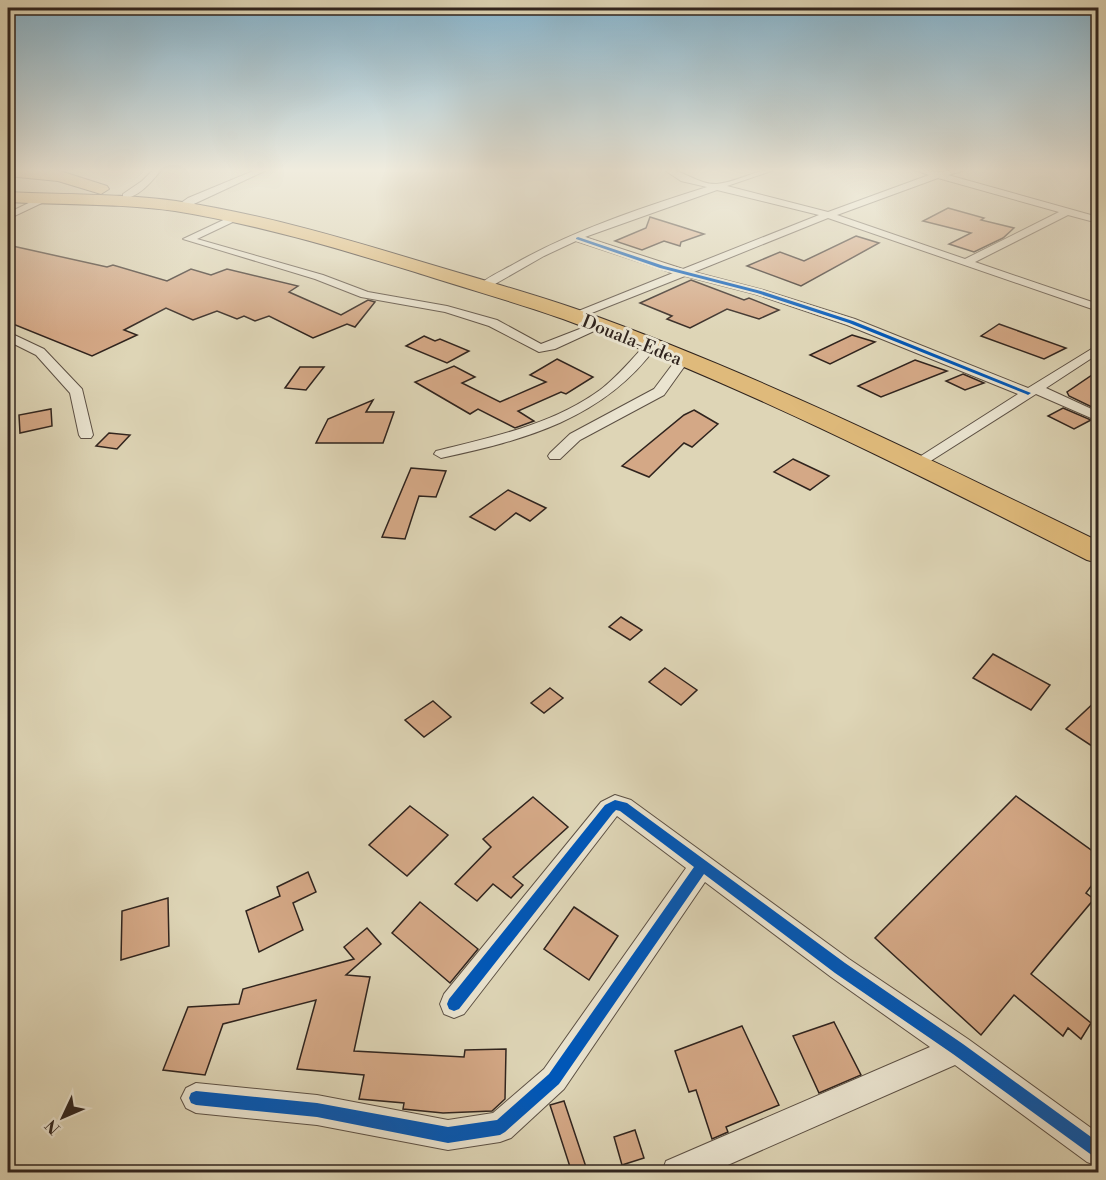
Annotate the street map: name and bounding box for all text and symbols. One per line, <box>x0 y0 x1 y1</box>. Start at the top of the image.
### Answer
street label: Douala-Edea <box>578 310 686 371</box>
north arrow <box>33 1087 93 1147</box>
text: N <box>41 1115 65 1138</box>

